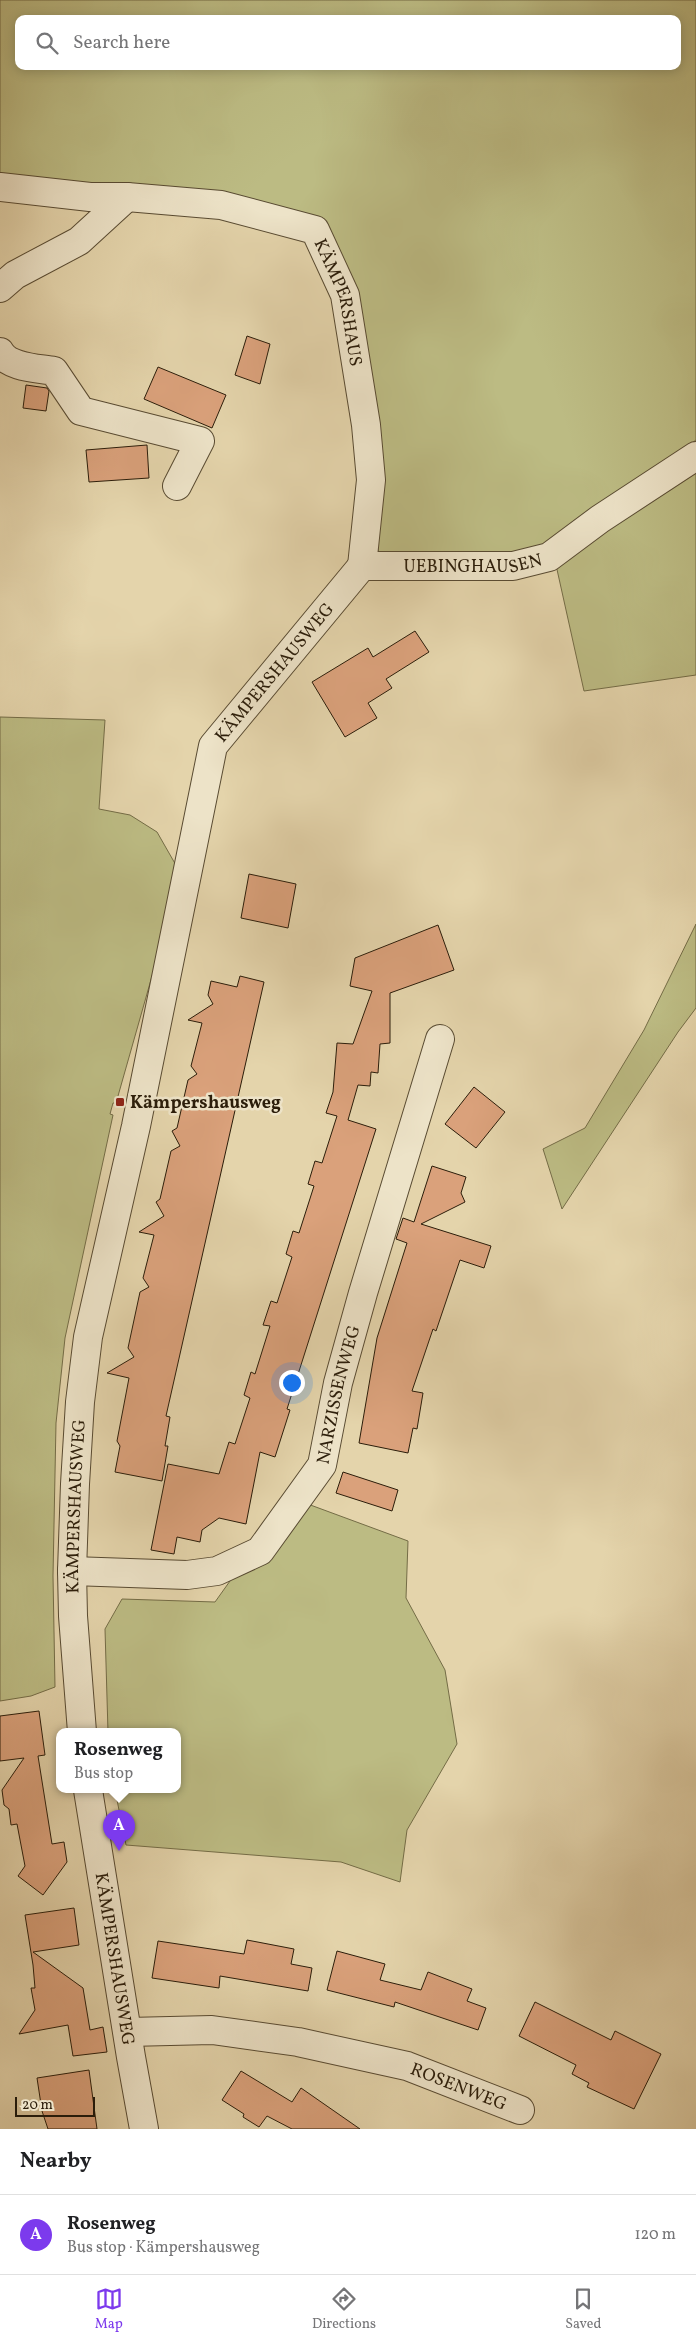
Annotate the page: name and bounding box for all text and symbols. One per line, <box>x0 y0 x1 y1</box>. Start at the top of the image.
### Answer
search box <box>15 15 681 70</box>
icon: search <box>33 29 61 57</box>
text: Search here <box>73 30 170 56</box>
street label: KÄMPERSHAUS <box>307 235 367 368</box>
street label: UEBINGHAUSEN <box>404 548 545 581</box>
street label: KÄMPERSHAUSWEG <box>210 598 341 748</box>
place label: Kämpershausweg <box>130 1091 281 1116</box>
marker: Kämpershausweg <box>114 1096 126 1108</box>
street label: NARZISSENWEG <box>311 1323 367 1466</box>
your location <box>279 1370 305 1396</box>
street label: KÄMPERSHAUSWEG <box>61 1419 93 1594</box>
popup <box>56 1728 181 1793</box>
text: Rosenweg <box>74 1737 163 1763</box>
text: Bus stop <box>74 1763 133 1785</box>
pin: A <box>103 1810 135 1851</box>
street label: KÄMPERSHAUSWEG <box>87 1871 140 2047</box>
street label: ROSENWEG <box>406 2057 510 2118</box>
scale bar <box>15 2094 95 2117</box>
text: 20 m <box>22 2096 53 2115</box>
text: Nearby <box>20 2147 91 2176</box>
text: Rosenweg <box>67 2211 156 2237</box>
text: A <box>30 2224 42 2246</box>
text: 120 m <box>634 2224 676 2246</box>
text: Bus stop · Kämpershausweg <box>67 2237 260 2259</box>
tab: Map <box>95 2285 123 2334</box>
tab: Directions <box>312 2285 376 2334</box>
tab: Saved <box>565 2285 601 2334</box>

